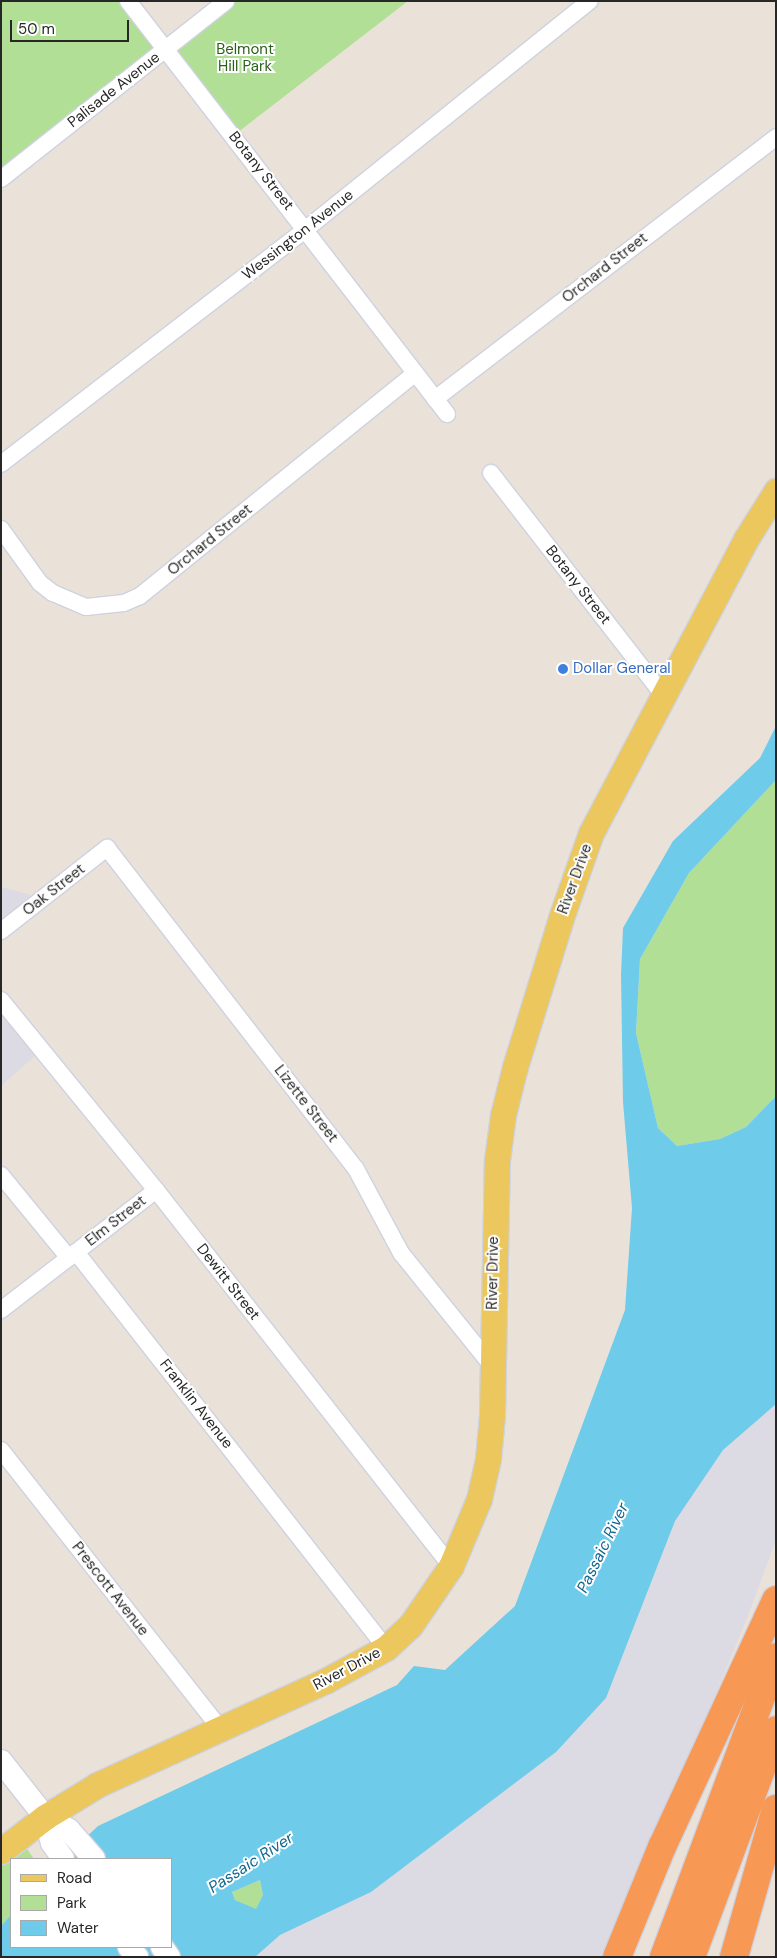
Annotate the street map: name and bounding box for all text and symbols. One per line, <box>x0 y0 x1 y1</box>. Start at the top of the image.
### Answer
scale bar <box>12 10 131 42</box>
text: 50 m <box>18 19 55 39</box>
park label: Belmont Hill Park <box>216 40 274 75</box>
street label: Palisade Avenue <box>64 48 164 132</box>
street label: Botany Street <box>225 128 297 214</box>
street label: Wessington Avenue <box>239 186 357 284</box>
street label: Orchard Street <box>559 229 651 307</box>
street label: Orchard Street <box>164 500 256 580</box>
street label: Botany Street <box>542 542 614 628</box>
place label: Dollar General <box>573 660 671 678</box>
marker: Dollar General <box>557 663 569 675</box>
street label: River Drive <box>554 841 596 917</box>
street label: Oak Street <box>19 860 89 920</box>
street label: Lizette Street <box>270 1062 342 1146</box>
street label: Elm Street <box>82 1192 150 1250</box>
street label: River Drive <box>483 1236 503 1310</box>
street label: Dewitt Street <box>193 1240 263 1324</box>
street label: Franklin Avenue <box>156 1356 236 1452</box>
water label: Passaic River <box>573 1500 633 1596</box>
street label: Prescott Avenue <box>68 1539 152 1639</box>
street label: River Drive <box>310 1644 384 1694</box>
water label: Passaic River <box>205 1828 297 1898</box>
legend <box>10 1858 172 1948</box>
text: Road <box>57 1868 92 1888</box>
text: Park <box>57 1893 87 1913</box>
text: Water <box>57 1918 98 1938</box>

